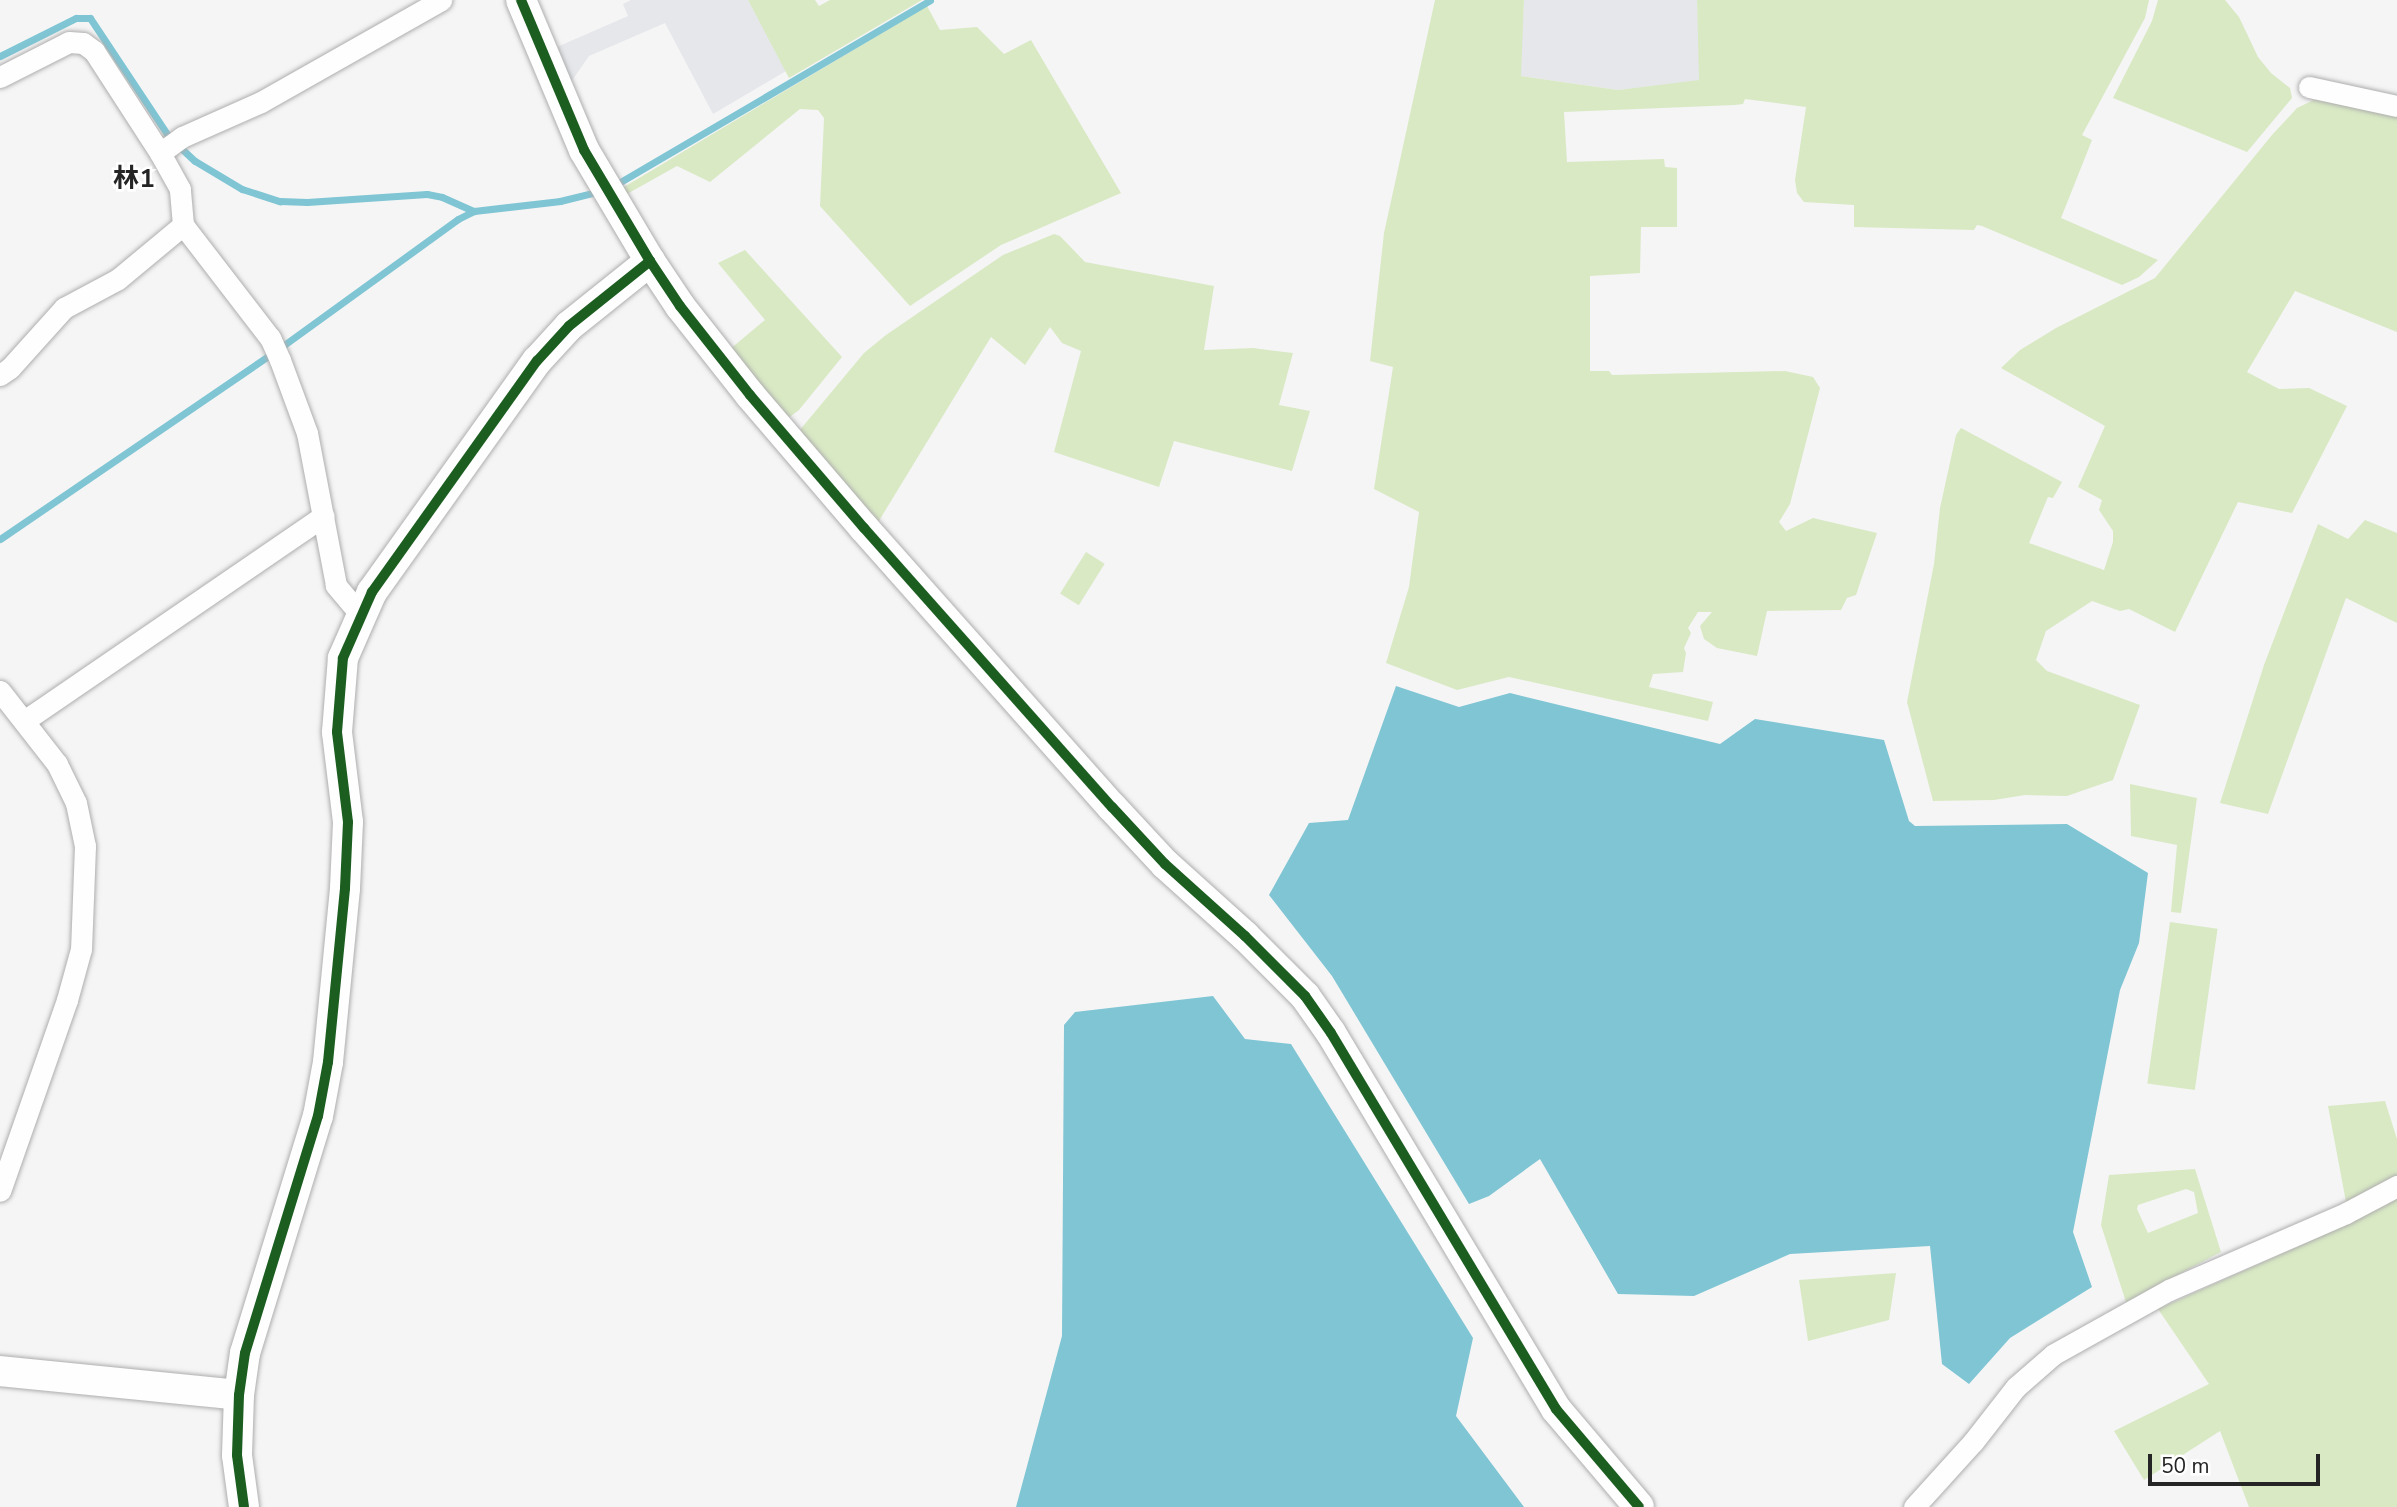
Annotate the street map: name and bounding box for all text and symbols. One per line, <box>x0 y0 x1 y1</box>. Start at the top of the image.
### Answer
district label: 林1 <box>113 163 155 195</box>
scale bar <box>2152 1440 2324 1484</box>
text: 50 m <box>2161 1452 2210 1480</box>

